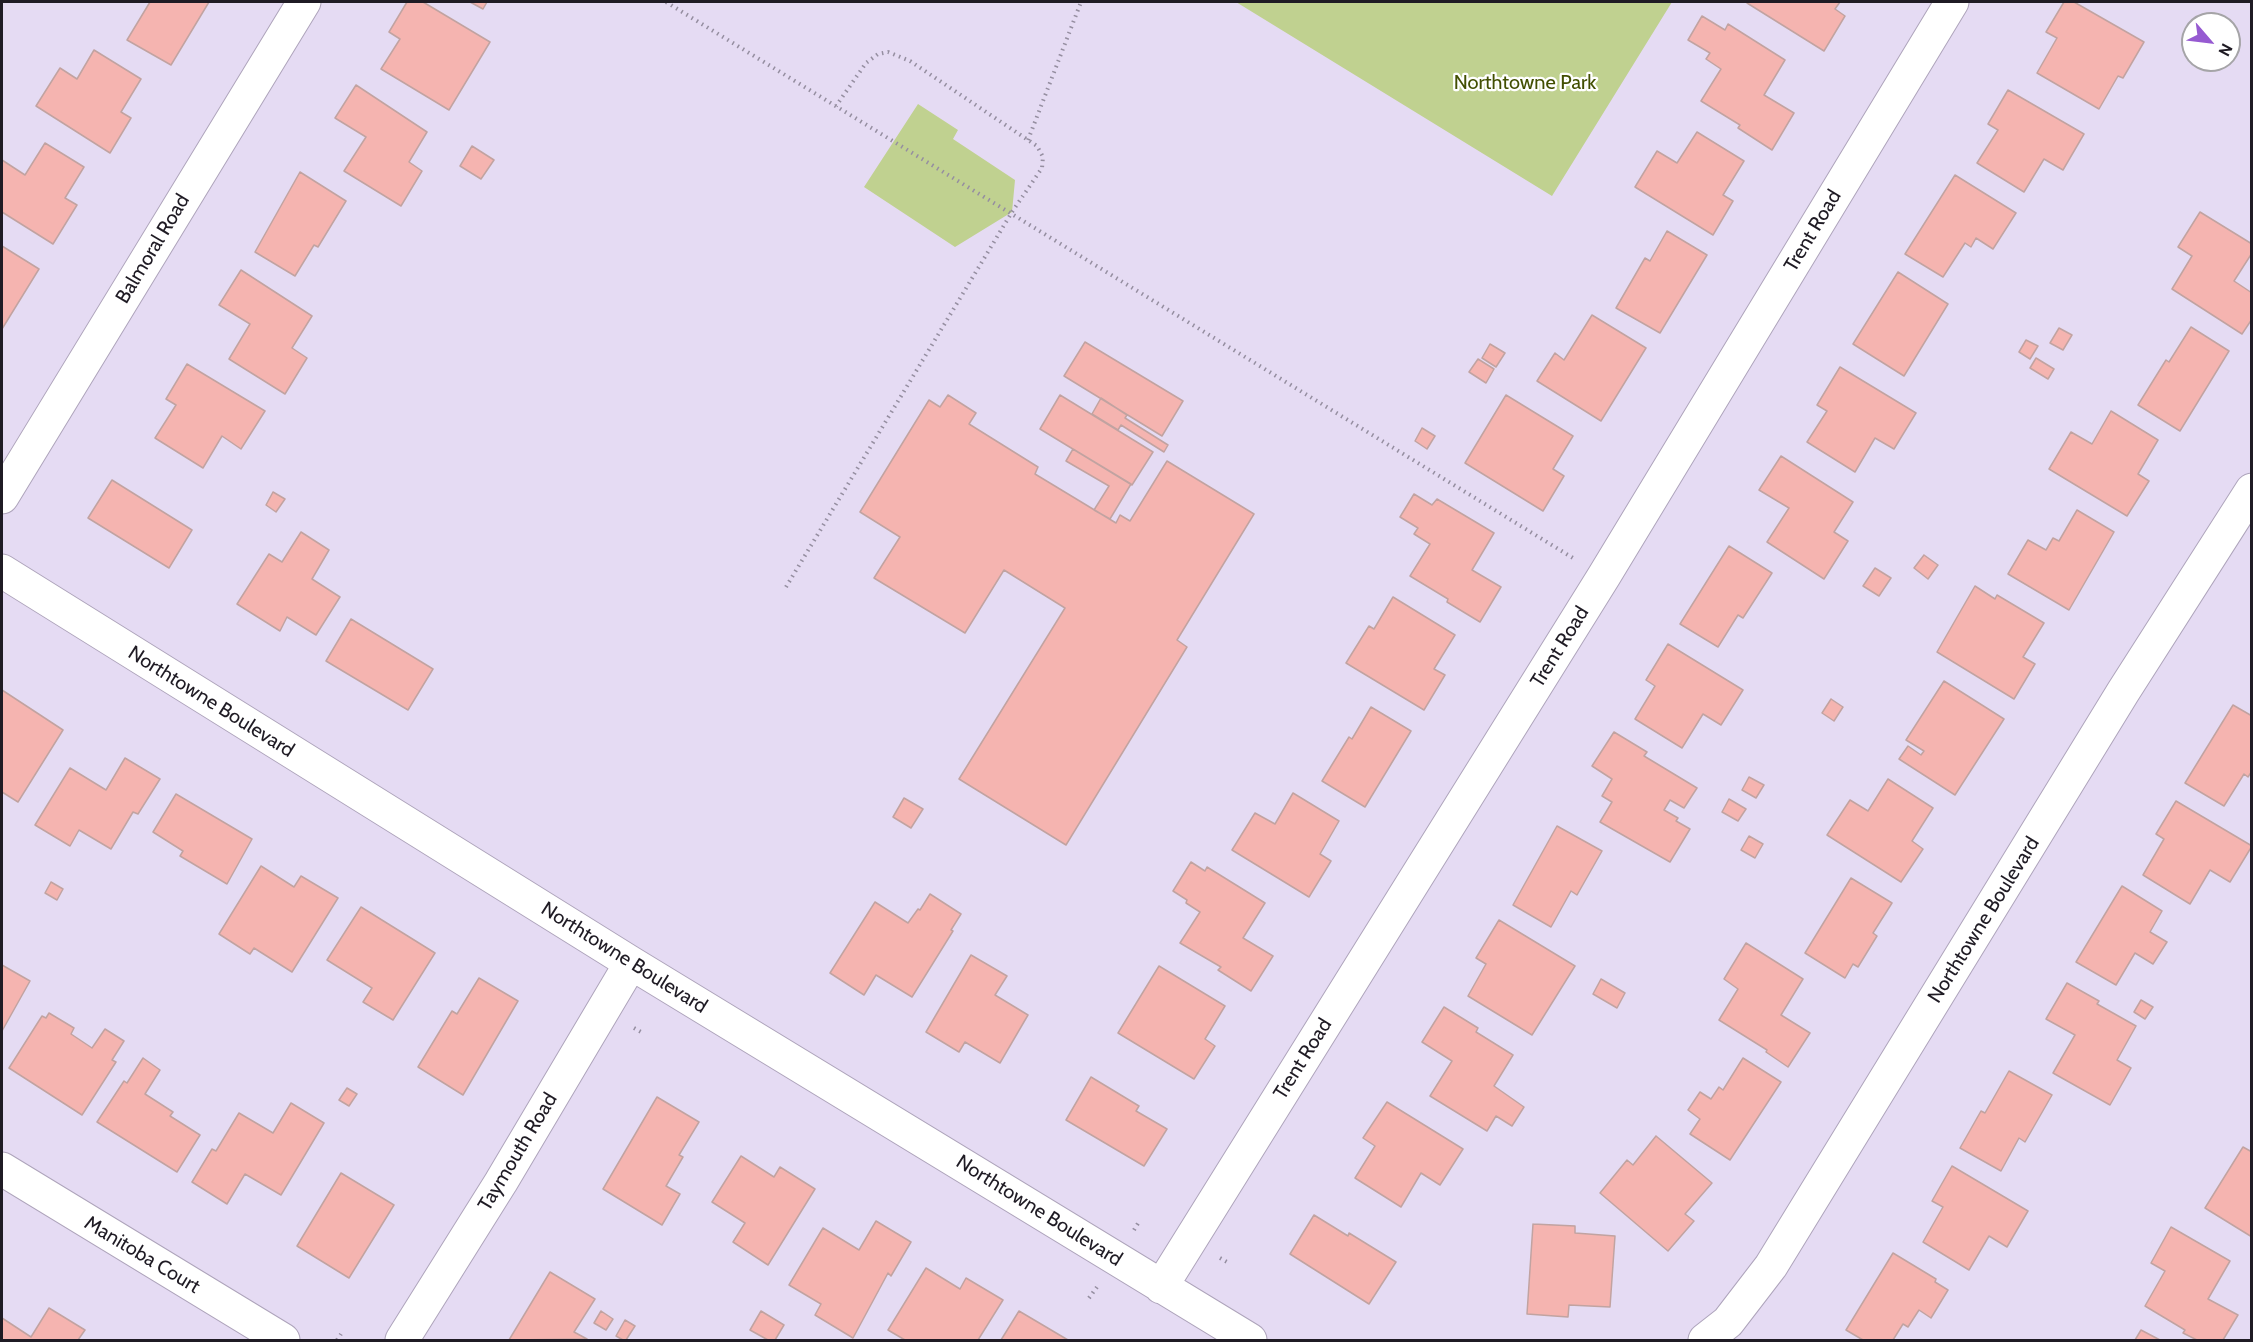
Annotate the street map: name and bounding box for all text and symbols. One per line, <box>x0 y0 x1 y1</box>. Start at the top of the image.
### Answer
north arrow <box>2181 12 2241 72</box>
text: N <box>2215 40 2237 59</box>
park label: Northtowne Park <box>1454 71 1596 95</box>
street label: Trent Road <box>1779 186 1847 276</box>
street label: Balmoral Road <box>111 190 195 308</box>
street label: Trent Road <box>1526 602 1594 692</box>
street label: Northtowne Boulevard <box>124 641 298 763</box>
street label: Northtowne Boulevard <box>1923 833 2045 1007</box>
street label: Northtowne Boulevard <box>537 897 711 1019</box>
street label: Trent Road <box>1269 1014 1337 1104</box>
street label: Taymouth Road <box>473 1089 563 1215</box>
street label: Northtowne Boulevard <box>952 1150 1126 1272</box>
street label: Manitoba Court <box>80 1211 204 1299</box>

